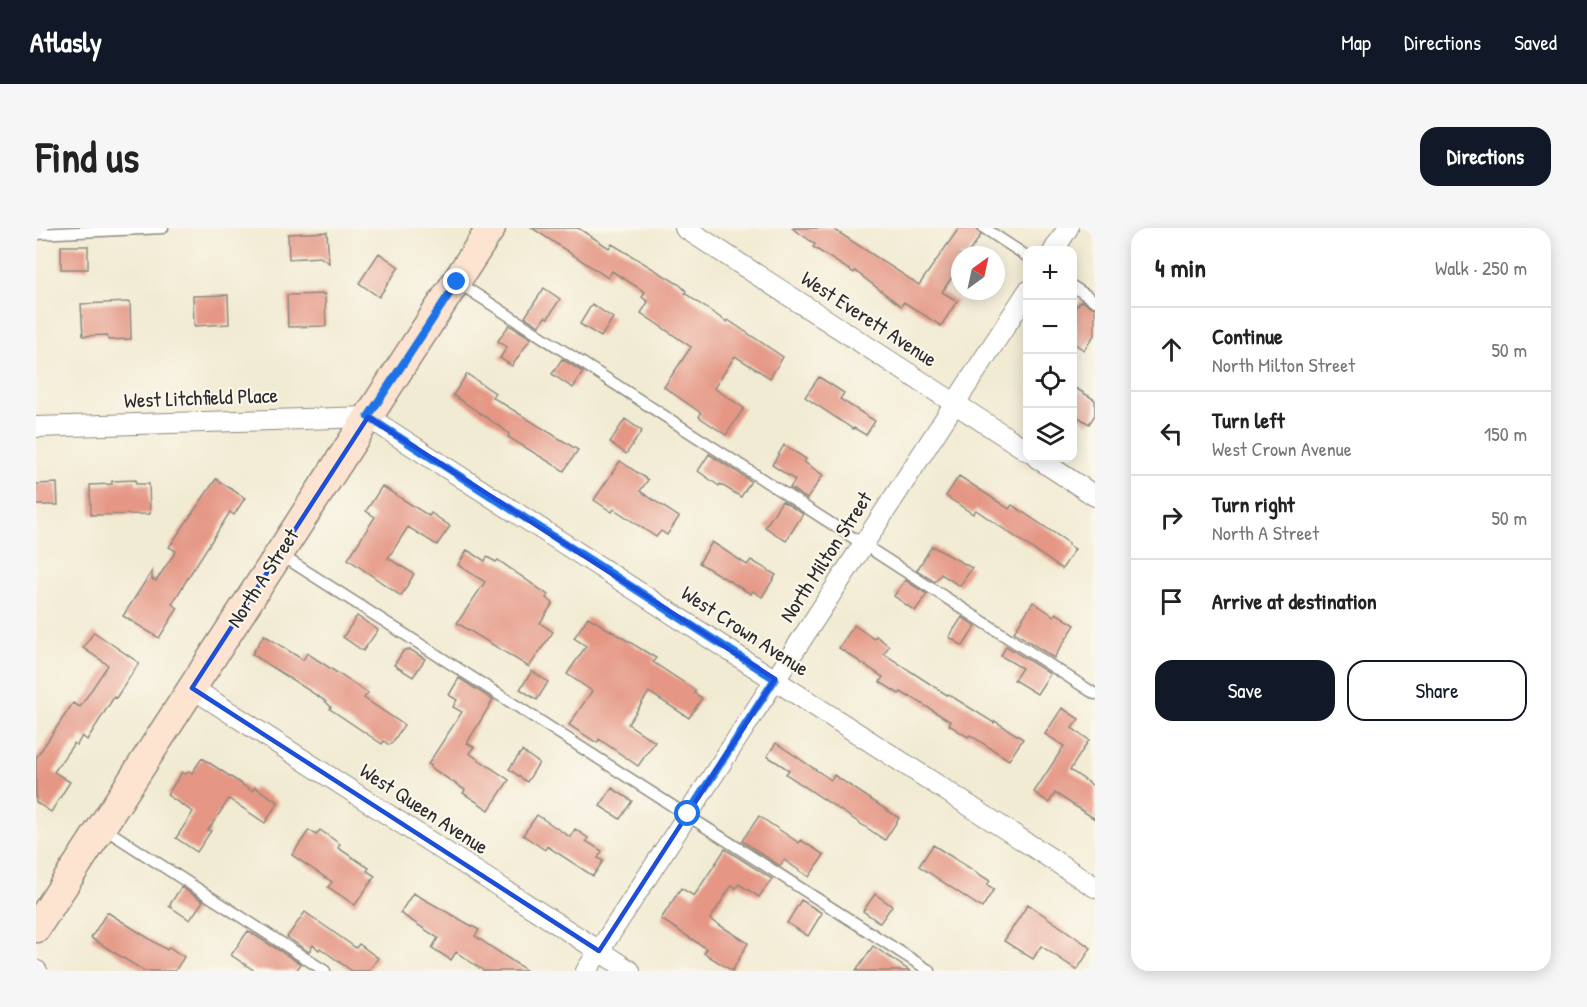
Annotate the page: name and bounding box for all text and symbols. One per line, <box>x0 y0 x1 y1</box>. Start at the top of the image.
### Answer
text: Atlasly <box>30 23 102 61</box>
text: Map <box>1341 28 1371 57</box>
text: Directions <box>1404 28 1481 57</box>
text: Saved <box>1514 28 1557 57</box>
button: Directions <box>1420 127 1551 186</box>
text: Find us <box>36 128 139 185</box>
north arrow <box>951 246 1005 300</box>
map controls <box>1023 246 1077 462</box>
button: + <box>1023 246 1077 300</box>
text: 4 min <box>1155 250 1206 285</box>
text: Walk · 250 m <box>1435 254 1527 281</box>
street label: West Everett Avenue <box>796 264 943 373</box>
route end <box>443 268 469 294</box>
button: − <box>1023 300 1077 354</box>
text: Continue <box>1212 321 1283 351</box>
icon: ahead <box>1155 333 1188 366</box>
text: 50 m <box>1491 336 1527 363</box>
text: North Milton Street <box>1212 351 1355 378</box>
button: locate <box>1023 354 1077 408</box>
street label: West Litchfield Place <box>124 380 278 415</box>
text: Turn left <box>1212 405 1285 435</box>
button: layers <box>1023 408 1077 462</box>
icon: left <box>1155 417 1188 450</box>
text: 150 m <box>1484 420 1527 447</box>
text: West Crown Avenue <box>1212 435 1352 462</box>
street label: North Milton Street <box>772 485 879 628</box>
text: Turn right <box>1212 489 1295 519</box>
icon: right <box>1155 501 1188 534</box>
text: 50 m <box>1491 504 1527 531</box>
text: North A Street <box>1212 519 1319 546</box>
street label: North A Street <box>220 522 306 633</box>
street label: West Crown Avenue <box>676 578 815 683</box>
icon: arrive <box>1155 585 1188 618</box>
text: Arrive at destination <box>1212 586 1377 616</box>
button: Save <box>1155 660 1335 721</box>
button: Share <box>1347 660 1527 721</box>
street label: West Queen Avenue <box>354 756 494 861</box>
route start <box>674 800 700 826</box>

